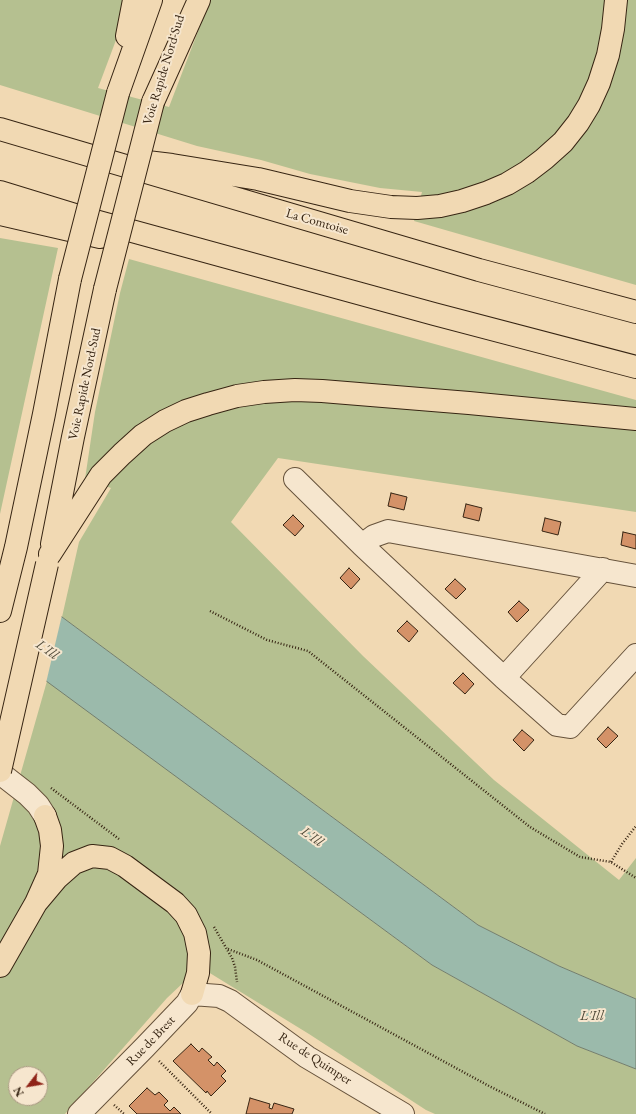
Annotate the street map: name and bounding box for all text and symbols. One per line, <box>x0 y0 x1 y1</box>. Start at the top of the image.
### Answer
street label: Voie Rapide Nord-Sud <box>140 13 188 127</box>
street label: La Comtoise <box>284 206 350 238</box>
street label: Voie Rapide Nord-Sud <box>66 327 104 441</box>
water label: L'Ill <box>32 636 62 664</box>
water label: L'Ill <box>297 823 327 851</box>
water label: L'Ill <box>580 1008 604 1024</box>
street label: Rue de Brest <box>123 1013 179 1069</box>
street label: Rue de Quimper <box>275 1030 355 1088</box>
north arrow <box>8 1066 48 1106</box>
text: N <box>10 1084 27 1099</box>

